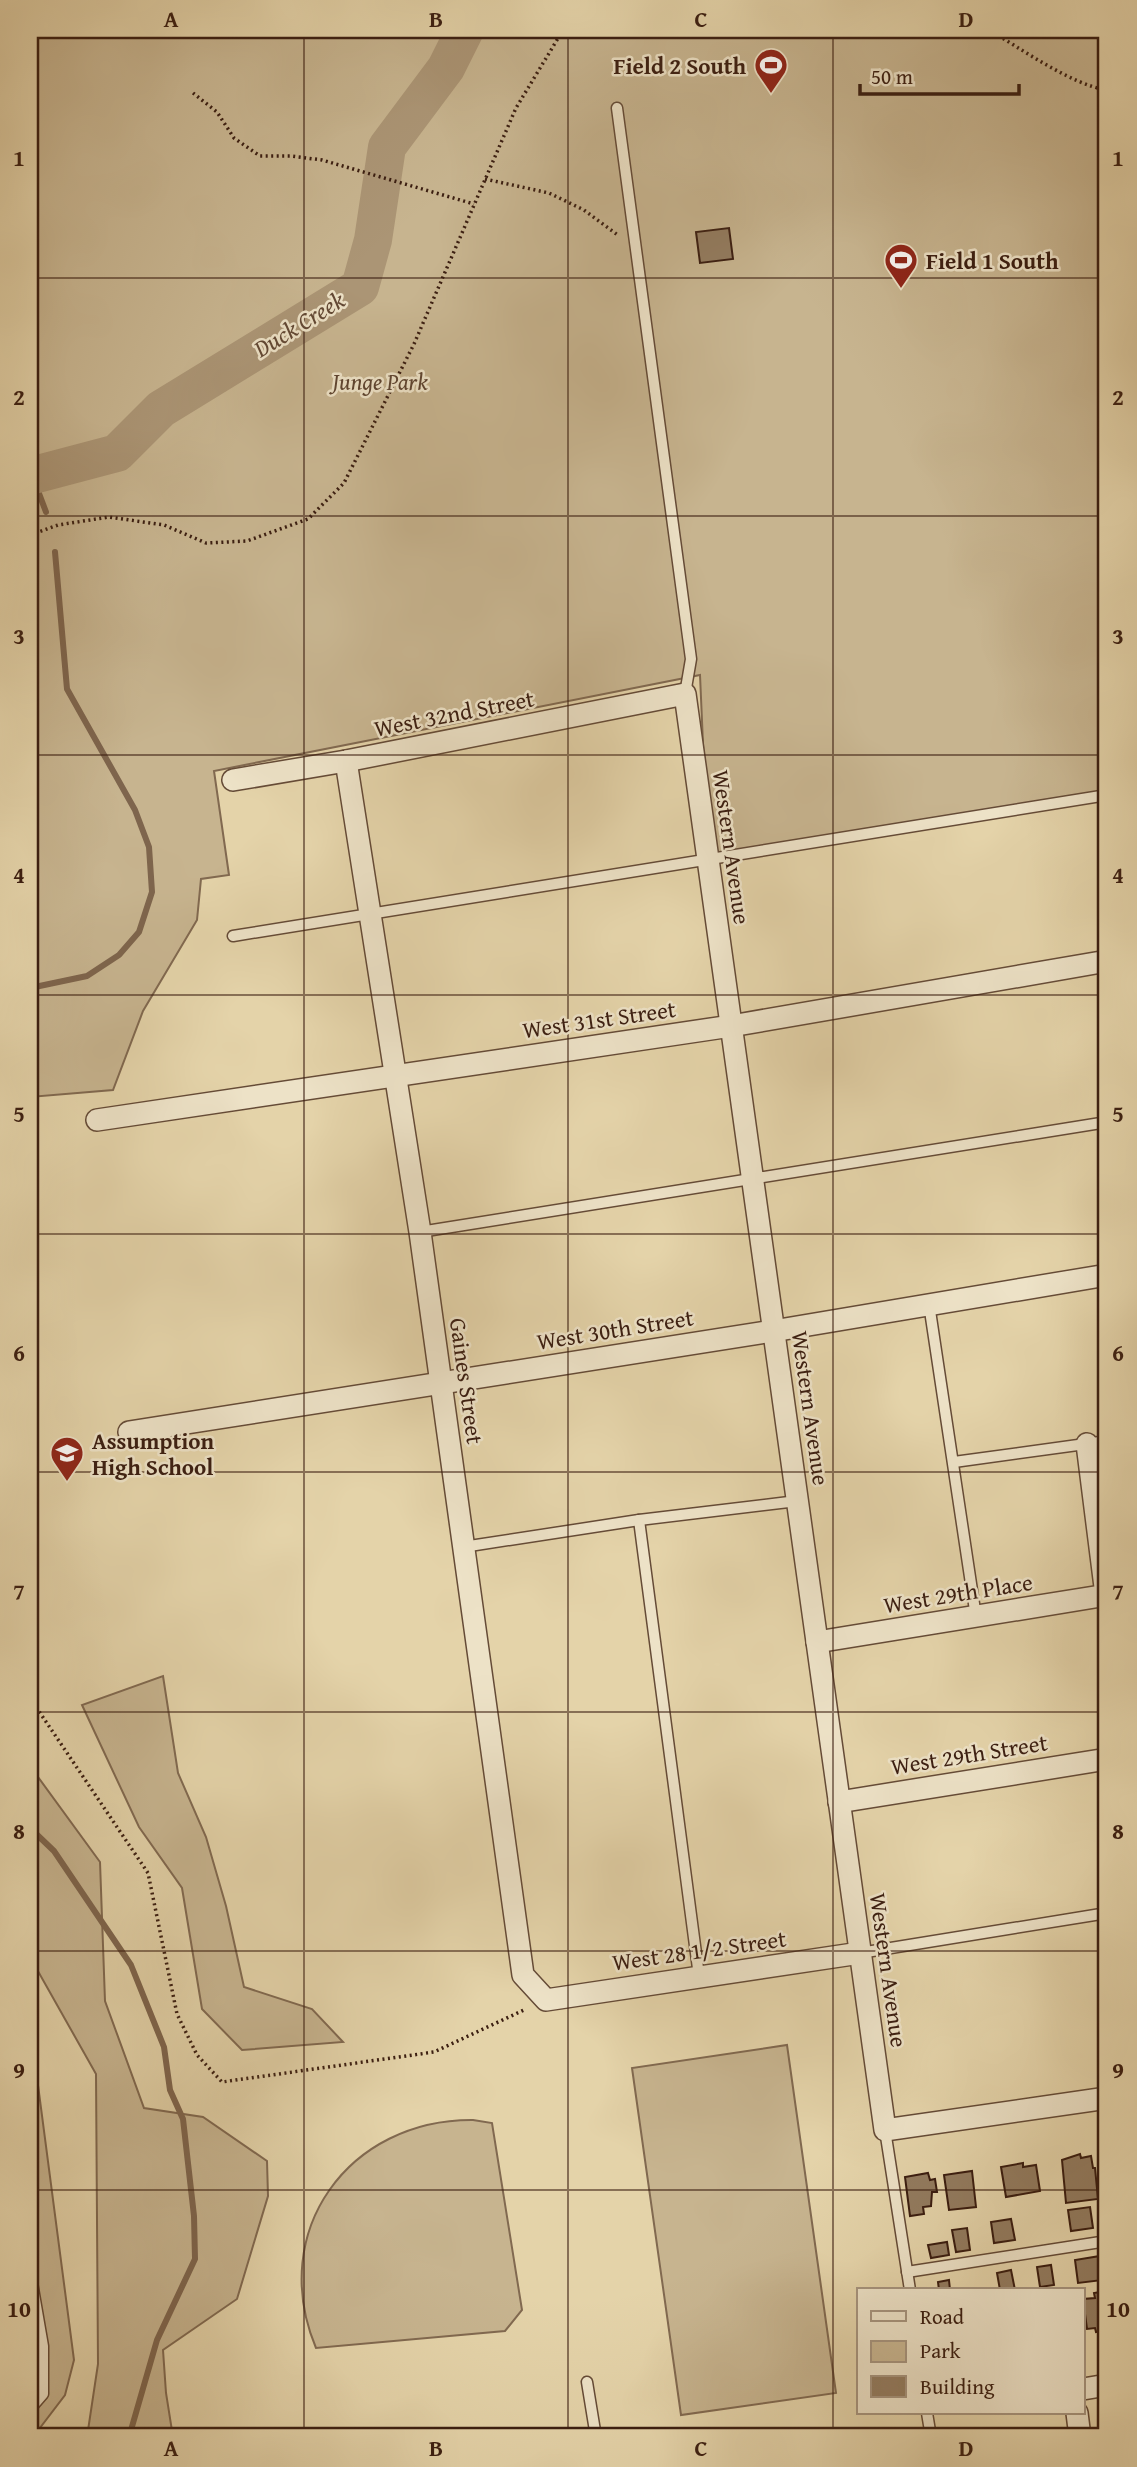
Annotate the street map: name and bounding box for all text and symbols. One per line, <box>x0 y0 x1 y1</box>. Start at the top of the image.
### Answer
text: A <box>164 2 179 35</box>
text: B <box>429 2 443 35</box>
text: C <box>694 2 708 35</box>
text: D <box>959 2 974 35</box>
sports icon: Field 2 South <box>752 46 790 95</box>
place label: Field 2 South <box>614 49 746 82</box>
scale bar <box>860 52 1020 96</box>
text: 50 m <box>871 61 913 92</box>
text: 1 <box>13 141 25 174</box>
text: 1 <box>1112 141 1124 174</box>
sports icon: Field 1 South <box>882 241 920 290</box>
place label: Field 1 South <box>926 244 1059 277</box>
water label: Duck Creek <box>246 282 351 366</box>
park label: Junge Park <box>328 365 428 398</box>
text: 2 <box>13 380 25 413</box>
text: 2 <box>1112 380 1124 413</box>
text: 3 <box>13 619 25 652</box>
text: 3 <box>1112 619 1124 652</box>
street label: West 32nd Street <box>371 681 537 745</box>
street label: Western Avenue <box>705 768 759 926</box>
text: 4 <box>13 858 25 891</box>
text: 4 <box>1112 858 1124 891</box>
street label: West 31st Street <box>520 992 678 1046</box>
text: 5 <box>13 1097 25 1130</box>
text: 5 <box>1112 1097 1124 1130</box>
street label: West 30th Street <box>534 1300 696 1358</box>
street label: Gaines Street <box>442 1316 492 1446</box>
street label: Western Avenue <box>784 1329 838 1487</box>
text: 6 <box>13 1336 25 1369</box>
text: 6 <box>1112 1336 1124 1369</box>
place label: Assumption High School <box>92 1424 215 1483</box>
school or university icon: Assumption High School <box>48 1434 86 1483</box>
street label: West 29th Place <box>881 1565 1035 1621</box>
text: 7 <box>13 1575 25 1608</box>
text: 7 <box>1112 1575 1124 1608</box>
street label: West 29th Street <box>888 1725 1050 1783</box>
text: 8 <box>13 1814 25 1847</box>
text: 8 <box>1112 1814 1124 1847</box>
street label: Western Avenue <box>862 1891 916 2049</box>
street label: West 28 1/2 Street <box>610 1921 788 1979</box>
text: 9 <box>13 2053 25 2086</box>
text: 9 <box>1112 2053 1124 2086</box>
legend <box>857 2288 1084 2414</box>
text: 10 <box>7 2292 31 2325</box>
text: 10 <box>1106 2292 1130 2325</box>
text: Road <box>920 2301 965 2332</box>
text: Park <box>920 2335 961 2366</box>
text: Building <box>920 2371 995 2402</box>
text: A <box>164 2431 179 2464</box>
text: B <box>429 2431 443 2464</box>
text: C <box>694 2431 708 2464</box>
text: D <box>959 2431 974 2464</box>

